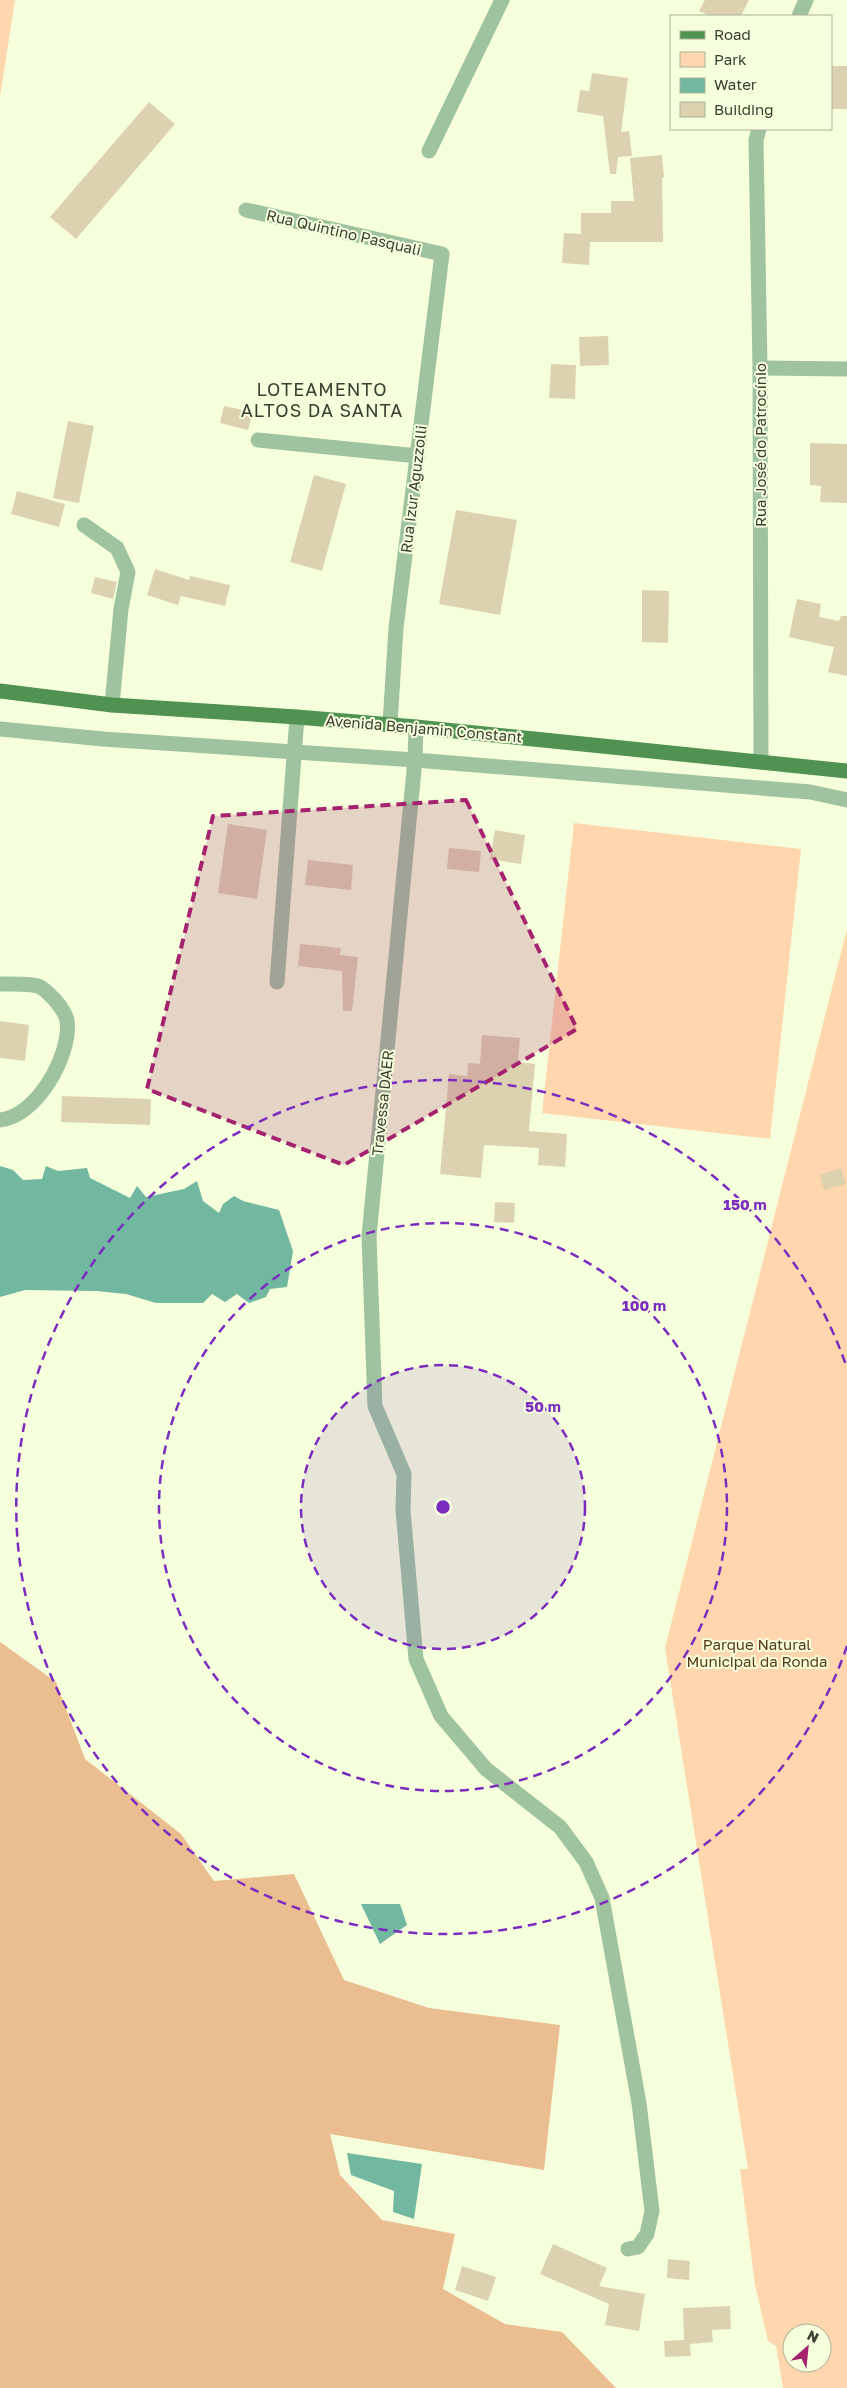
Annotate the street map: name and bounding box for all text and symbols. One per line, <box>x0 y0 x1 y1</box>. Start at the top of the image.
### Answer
legend <box>670 15 832 130</box>
text: Road <box>714 25 751 43</box>
text: Park <box>714 50 747 68</box>
text: Water <box>714 75 757 93</box>
text: Building <box>714 100 774 118</box>
street label: Rua Quintino Pasquali <box>265 205 423 259</box>
street label: Rua José do Patrocínio <box>751 363 769 527</box>
district label: LOTEAMENTO ALTOS DA SANTA <box>241 378 403 421</box>
street label: Rua Izur Aguzzolli <box>396 424 430 554</box>
street label: Avenida Benjamin Constant <box>325 710 523 746</box>
street label: Travessa DAER <box>367 1049 397 1157</box>
text: 150 m <box>723 1195 767 1213</box>
text: 100 m <box>622 1296 666 1314</box>
text: 50 m <box>525 1397 561 1415</box>
centre of rings <box>434 1498 452 1516</box>
park label: Parque Natural Municipal da Ronda <box>686 1635 828 1670</box>
north arrow <box>782 2323 832 2373</box>
text: N <box>805 2326 822 2346</box>

